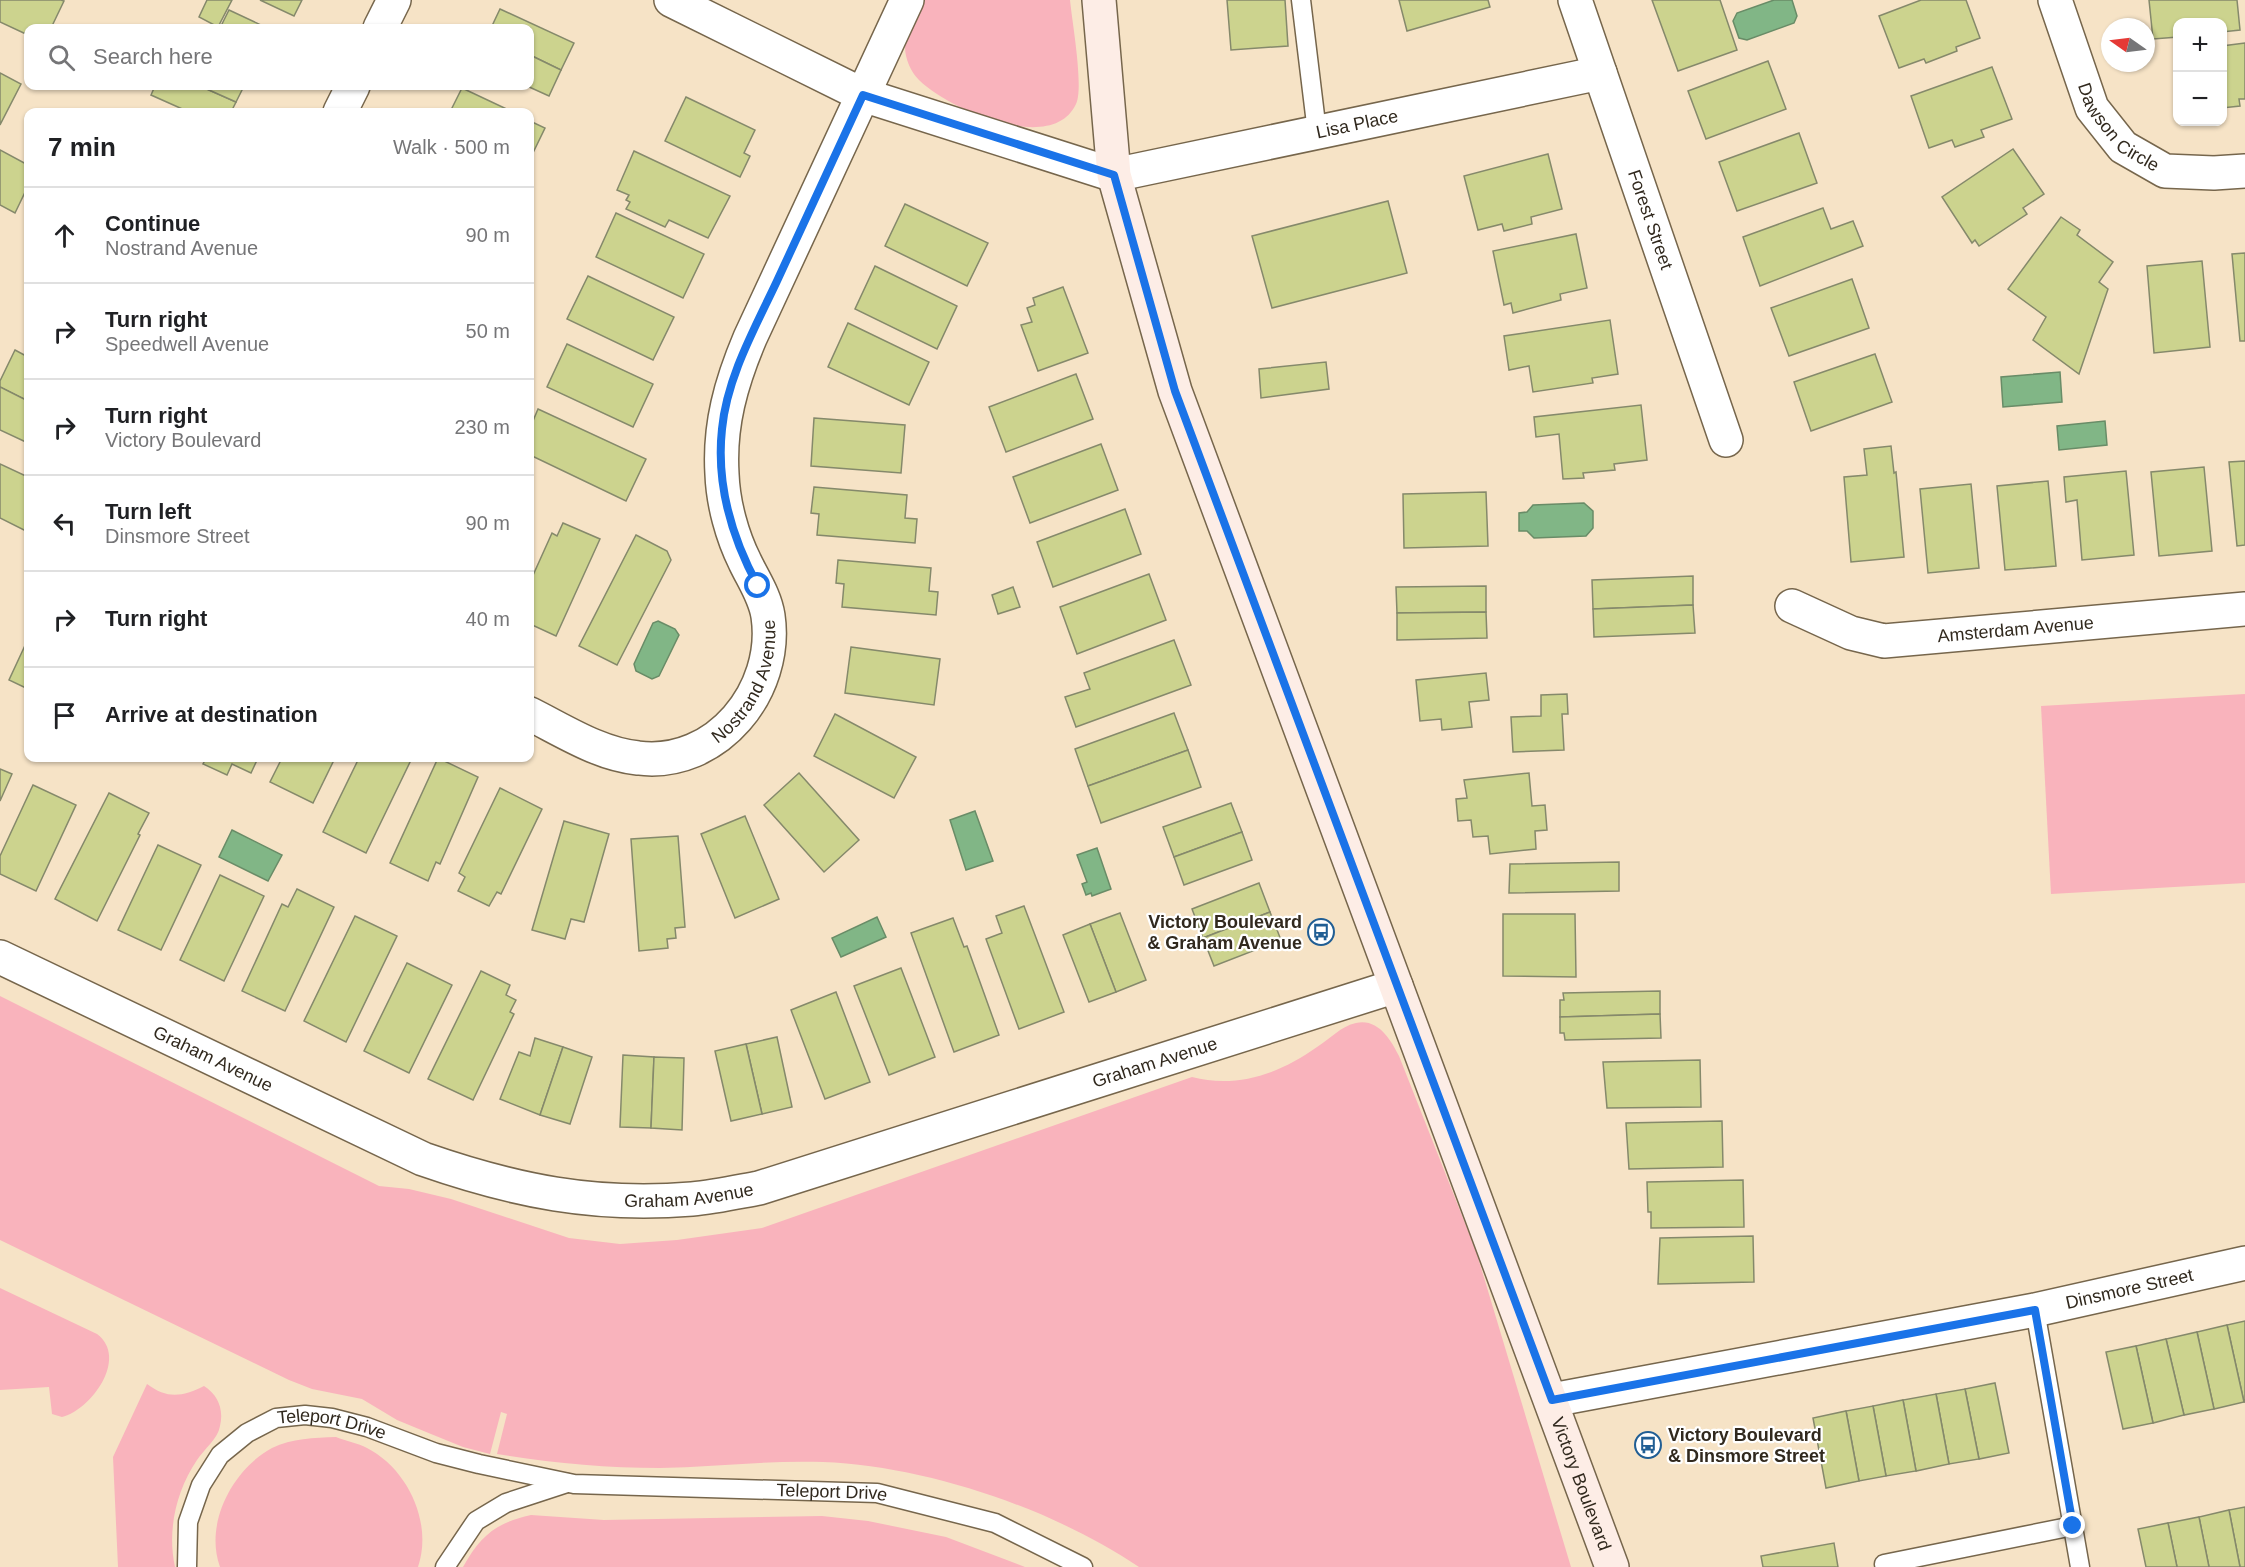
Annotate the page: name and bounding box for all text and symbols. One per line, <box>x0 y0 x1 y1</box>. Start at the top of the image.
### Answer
north arrow <box>2101 18 2155 72</box>
map controls <box>2173 18 2227 126</box>
button: + <box>2173 18 2227 72</box>
search box <box>24 24 534 90</box>
icon: search <box>45 41 78 74</box>
text: Search here <box>93 44 213 69</box>
button: − <box>2173 72 2227 126</box>
street label: Dawson Circle <box>2074 80 2163 176</box>
street label: Lisa Place <box>1314 106 1400 142</box>
text: 7 min <box>48 132 116 162</box>
text: Walk · 500 m <box>393 136 510 158</box>
street label: Forest Street <box>1624 167 1677 272</box>
text: Continue <box>105 211 200 236</box>
icon: ahead <box>48 219 81 252</box>
text: 90 m <box>466 224 510 246</box>
text: Nostrand Avenue <box>105 237 258 259</box>
text: Turn right <box>105 307 207 332</box>
icon: right <box>48 315 81 348</box>
text: 50 m <box>466 320 510 342</box>
text: Speedwell Avenue <box>105 333 269 355</box>
text: Turn right <box>105 403 207 428</box>
icon: right <box>48 411 81 444</box>
text: 230 m <box>454 416 510 438</box>
text: Victory Boulevard <box>105 429 261 451</box>
text: Turn left <box>105 499 191 524</box>
icon: left <box>48 507 81 540</box>
text: 90 m <box>466 512 510 534</box>
text: Dinsmore Street <box>105 525 250 547</box>
route start <box>744 572 770 598</box>
icon: right <box>48 603 81 636</box>
text: Turn right <box>105 606 207 631</box>
text: 40 m <box>466 608 510 630</box>
street label: Amsterdam Avenue <box>1937 612 2095 646</box>
street label: Nostrand Avenue <box>708 619 779 747</box>
icon: arrive <box>48 699 81 732</box>
text: Arrive at destination <box>105 702 318 727</box>
place label: Victory Boulevard & Graham Avenue <box>1147 912 1302 953</box>
bus stop icon: Victory Boulevard & Graham Avenue <box>1306 917 1336 947</box>
street label: Graham Avenue <box>150 1022 276 1096</box>
street label: Graham Avenue <box>1090 1033 1220 1092</box>
street label: Graham Avenue <box>624 1179 755 1211</box>
street label: Dinsmore Street <box>2064 1265 2195 1313</box>
street label: Teleport Drive <box>276 1405 389 1443</box>
street label: Victory Boulevard <box>1547 1414 1615 1553</box>
place label: Victory Boulevard & Dinsmore Street <box>1668 1425 1825 1466</box>
bus stop icon: Victory Boulevard & Dinsmore Street <box>1633 1430 1663 1460</box>
street label: Teleport Drive <box>776 1480 890 1505</box>
route end <box>2059 1512 2085 1538</box>

